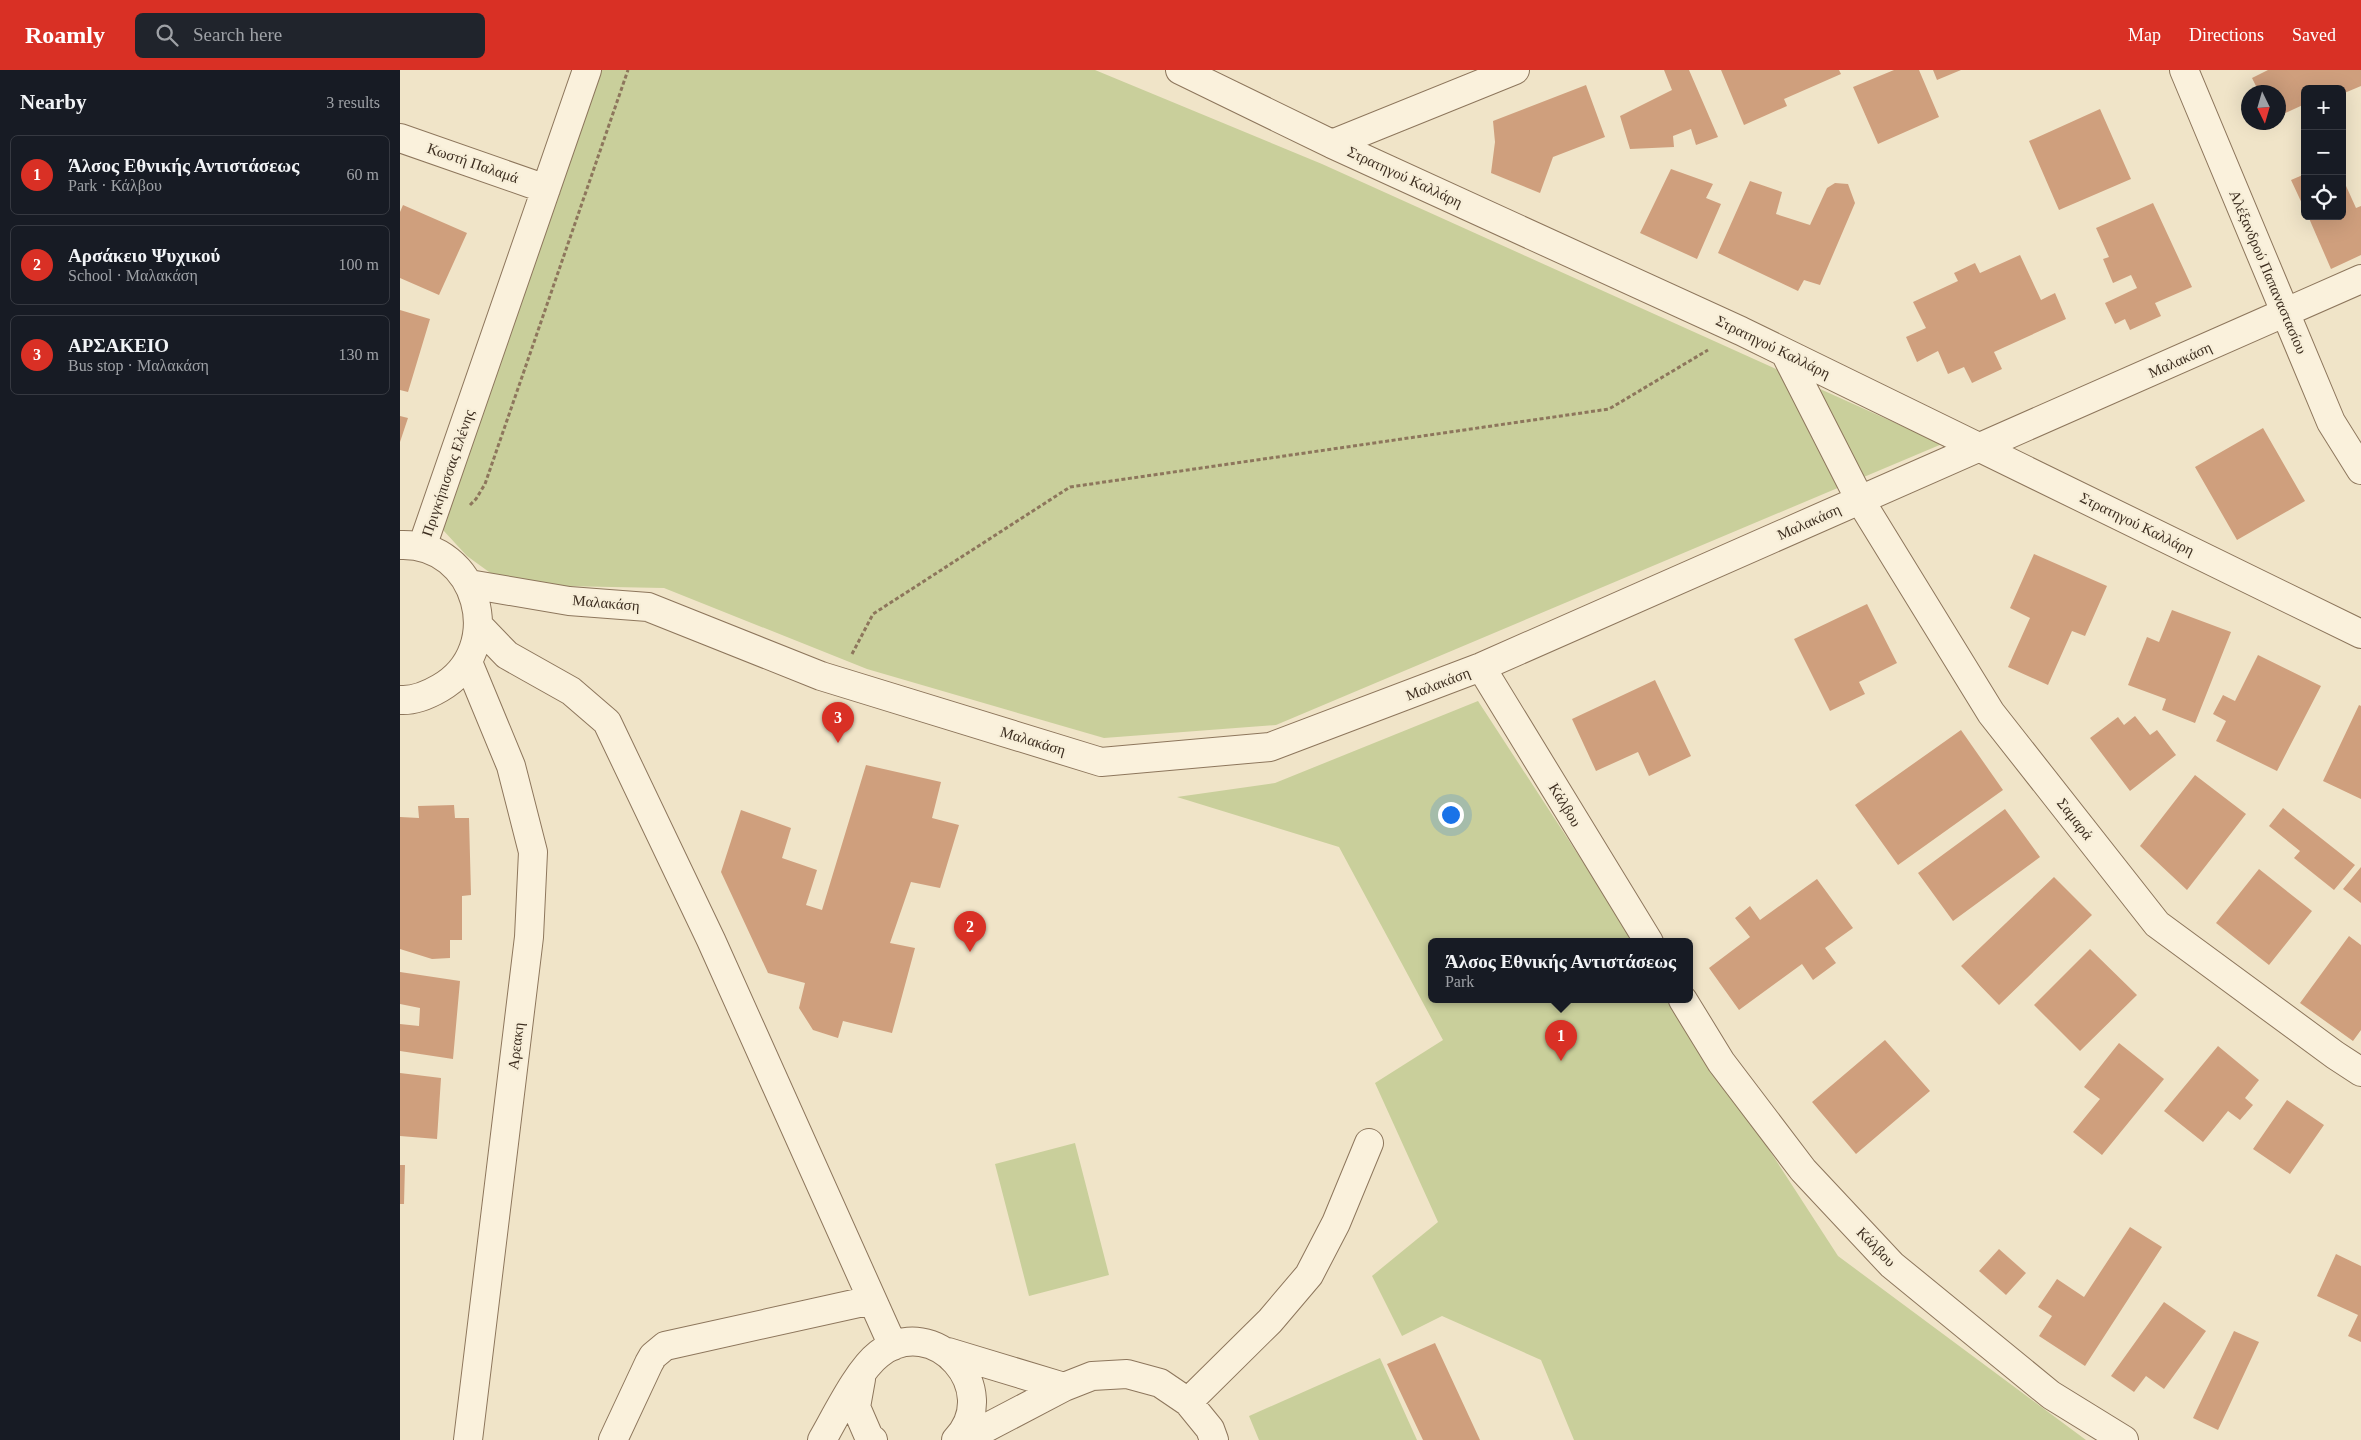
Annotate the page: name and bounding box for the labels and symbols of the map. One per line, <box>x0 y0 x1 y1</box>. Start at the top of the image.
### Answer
north arrow <box>2241 85 2286 130</box>
street label: Κωστή Παλαμά <box>425 140 521 186</box>
street label: Στρατηγού Καλλάρη <box>1345 143 1465 211</box>
street label: Αλέξανδρού Παπαναστασίου <box>2226 188 2310 356</box>
street label: Στρατηγού Καλλάρη <box>1713 312 1833 382</box>
street label: Μαλακάση <box>2146 339 2214 381</box>
street label: Πριγκήπισσας Ελένης <box>419 407 477 538</box>
street label: Στρατηγού Καλλάρη <box>2077 489 2197 559</box>
street label: Μαλακάση <box>1775 501 1843 543</box>
street label: Μαλακάση <box>572 592 640 614</box>
street label: Μαλακάση <box>1404 664 1473 704</box>
pin: 3 <box>822 702 854 743</box>
street label: Μαλακάση <box>998 723 1068 759</box>
street label: Κάλβου <box>1546 780 1584 830</box>
street label: Σαμαρά <box>2054 795 2096 843</box>
your location <box>1438 802 1464 828</box>
pin: 2 <box>954 911 986 952</box>
pin: 1 <box>1545 1020 1577 1061</box>
street label: Αρεακη <box>505 1021 527 1071</box>
street label: Κάλβου <box>1854 1224 1898 1270</box>

